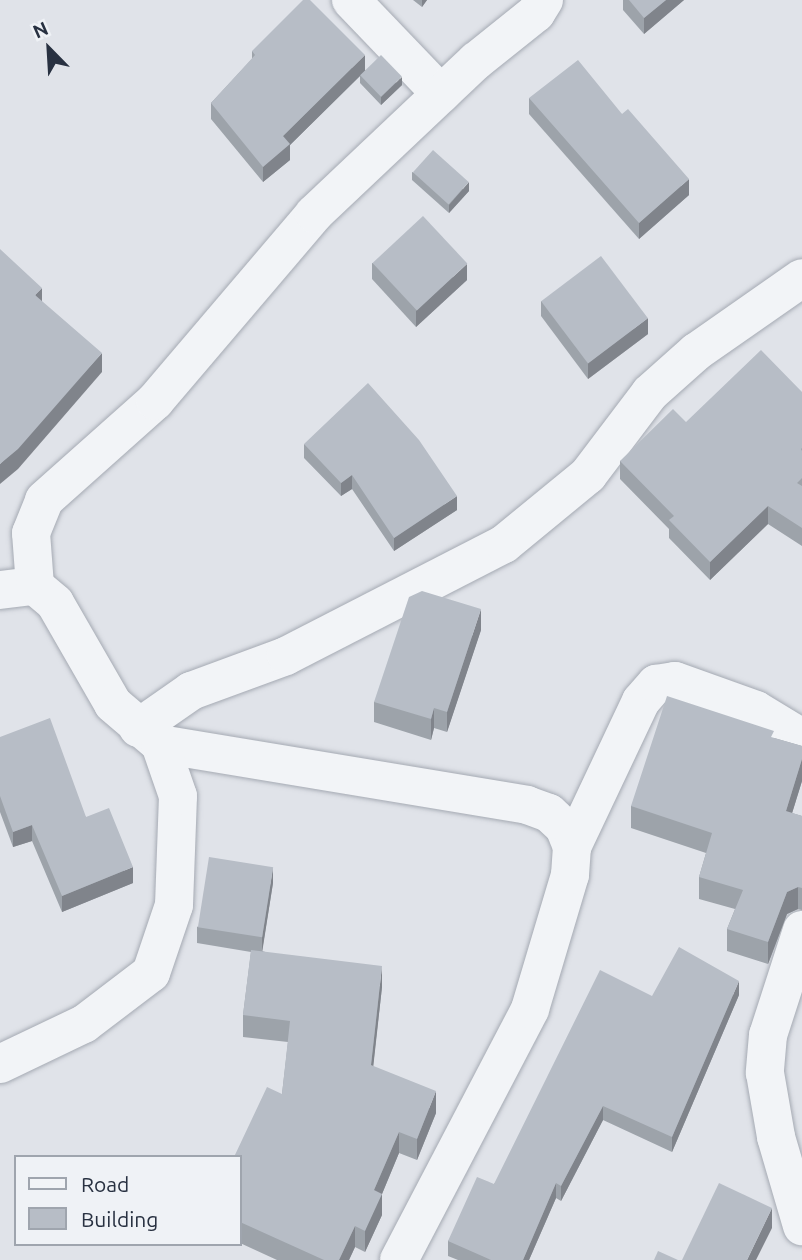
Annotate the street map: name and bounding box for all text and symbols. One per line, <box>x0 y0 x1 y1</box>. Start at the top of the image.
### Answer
north arrow <box>14 14 84 84</box>
text: N <box>30 17 51 43</box>
legend <box>14 1155 242 1246</box>
text: Road <box>81 1172 129 1196</box>
text: Building <box>81 1207 158 1231</box>

